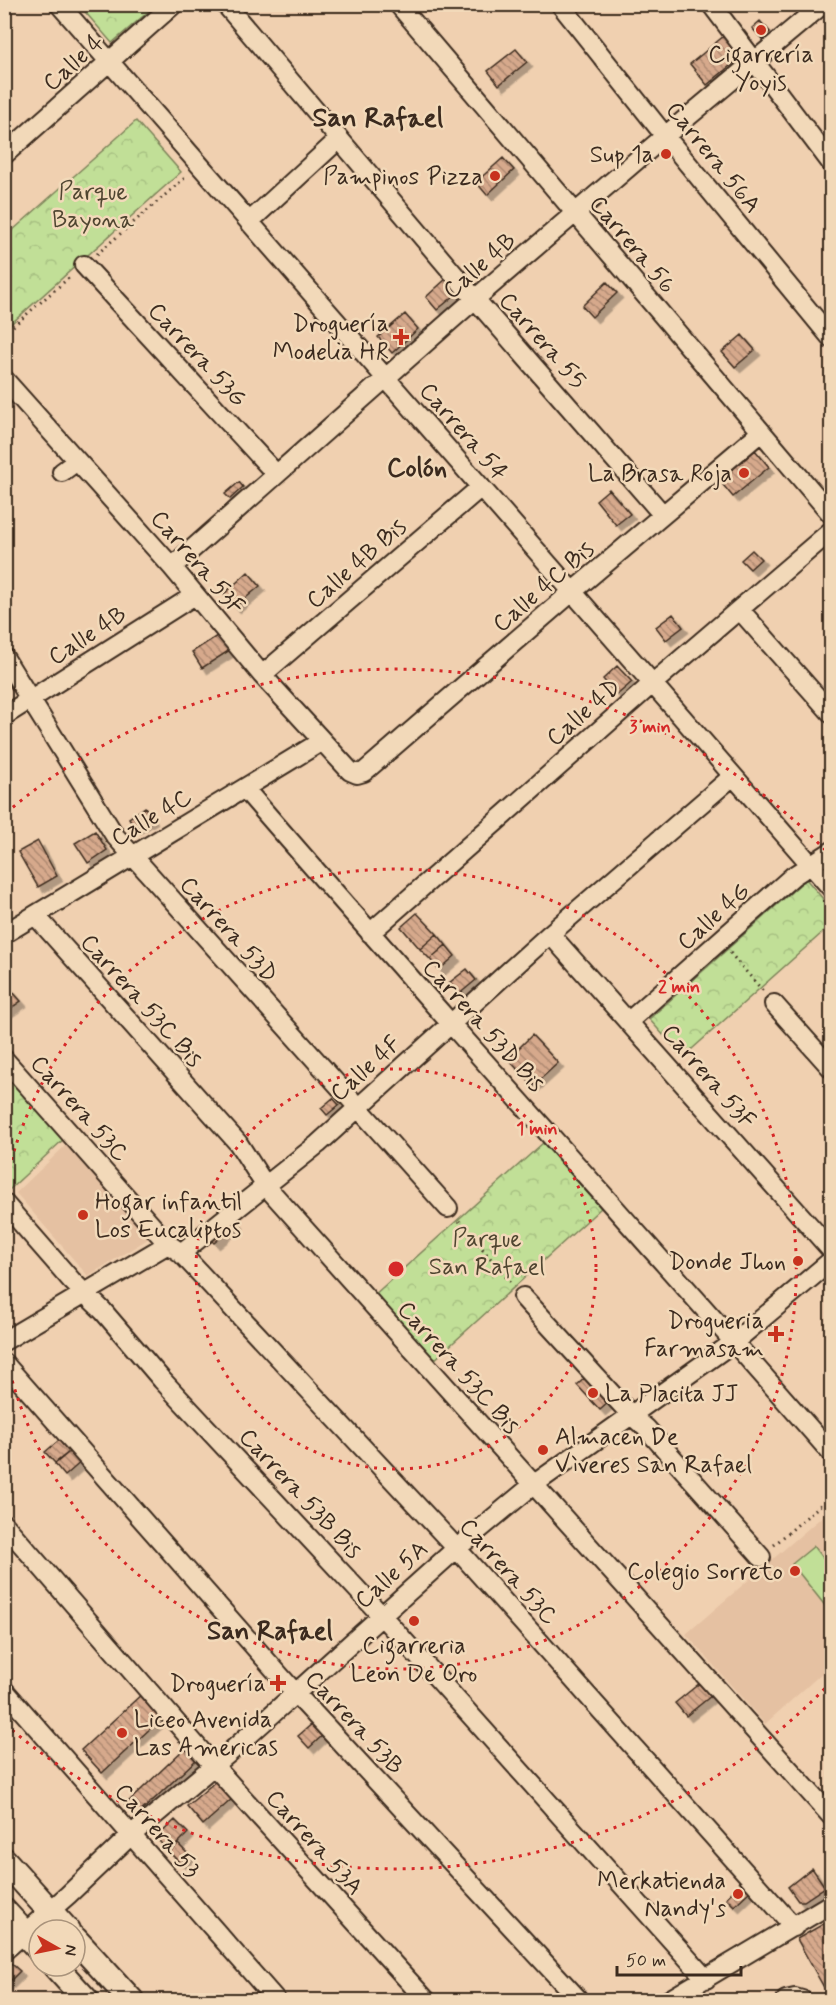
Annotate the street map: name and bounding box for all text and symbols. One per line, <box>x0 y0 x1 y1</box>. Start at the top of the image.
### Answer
marker: Cigarrería Yoyis <box>754 23 768 37</box>
street label: Calle 4 <box>37 27 111 99</box>
place label: Cigarrería Yoyis <box>708 40 814 99</box>
street label: Carrera 56A <box>658 96 767 220</box>
district label: San Rafael <box>313 101 444 136</box>
place label: Sup 1a <box>590 140 654 171</box>
marker: Sup 1a <box>659 147 673 161</box>
place label: Pampinos Pizza <box>323 162 483 193</box>
marker: Pampinos Pizza <box>488 169 502 183</box>
park label: Parque Bayona <box>52 177 135 236</box>
street label: Carrera 56 <box>582 189 682 301</box>
street label: Calle 4B <box>437 226 523 306</box>
street label: Carrera 55 <box>491 286 593 396</box>
street label: Carrera 53G <box>141 296 253 414</box>
place label: Droguería Modelia HR <box>273 309 389 368</box>
marker: Droguería Modelia HR <box>394 330 408 344</box>
street label: Carrera 54 <box>412 376 514 488</box>
district label: Colón <box>387 452 447 486</box>
place label: La Brasa Roja <box>588 459 732 490</box>
marker: La Brasa Roja <box>737 466 751 480</box>
street label: Carrera 53F <box>143 504 251 622</box>
street label: Calle 4B Bis <box>300 512 414 616</box>
street label: Calle 4C Bis <box>487 534 601 640</box>
street label: Calle 4B <box>43 599 133 673</box>
street label: Calle 4D <box>540 672 628 754</box>
text: 3 min <box>629 715 671 739</box>
street label: Calle 4C <box>106 782 198 855</box>
street label: Carrera 53D <box>172 870 284 990</box>
street label: Calle 4G <box>671 876 757 958</box>
street label: Carrera 53C Bis <box>73 928 209 1074</box>
street label: Carrera 53D Bis <box>415 953 551 1099</box>
text: 2 min <box>658 975 700 999</box>
street label: Carrera 53F <box>654 1018 762 1136</box>
street label: Calle 4F <box>324 1029 408 1109</box>
street label: Carrera 53C <box>23 1049 135 1169</box>
text: 1 min <box>516 1117 558 1141</box>
place label: Hogar infantil Los Eucaliptos <box>95 1187 242 1246</box>
marker: Hogar infantil Los Eucaliptos <box>76 1208 90 1222</box>
park label: Parque San Rafael <box>429 1224 545 1283</box>
place label: Donde Jhon <box>669 1247 786 1278</box>
marker: Donde Jhon <box>791 1254 805 1268</box>
centre of rings <box>386 1259 406 1279</box>
street label: Carrera 53C Bis <box>390 1295 526 1441</box>
place label: Drogueria Farmasam <box>644 1306 764 1365</box>
marker: Drogueria Farmasam <box>769 1327 783 1341</box>
place label: La Placita JJ <box>605 1379 739 1410</box>
marker: La Placita JJ <box>586 1386 600 1400</box>
street label: Carrera 53B Bis <box>231 1422 368 1566</box>
place label: Almacen De Vìveres San Rafael <box>555 1422 752 1481</box>
marker: Almacen De Vìveres San Rafael <box>536 1443 550 1457</box>
street label: Carrera 53C <box>452 1512 564 1632</box>
street label: Calle 5A <box>349 1534 435 1616</box>
place label: Colegio Sorreto <box>627 1557 783 1590</box>
marker: Colegio Sorreto <box>788 1564 802 1578</box>
marker: Cigarreria Leon De Oro <box>407 1614 421 1628</box>
district label: San Rafael <box>207 1615 333 1649</box>
place label: Cigarreria Leon De Oro <box>351 1631 477 1690</box>
street label: Carrera 53B <box>298 1664 410 1782</box>
place label: Droguería <box>169 1669 266 1700</box>
marker: Droguería <box>271 1676 285 1690</box>
place label: Liceo Avenida Las Americas <box>134 1705 278 1764</box>
marker: Liceo Avenida Las Americas <box>115 1726 129 1740</box>
street label: Carrera 53 <box>107 1777 207 1885</box>
street label: Carrera 53A <box>258 1784 370 1902</box>
place label: Merkatienda Nandy's <box>597 1866 726 1925</box>
marker: Merkatienda Nandy's <box>731 1887 745 1901</box>
north arrow <box>27 1918 87 1978</box>
scale bar <box>617 1939 742 1977</box>
text: N <box>59 1943 82 1957</box>
text: 50 m <box>626 1949 666 1973</box>

